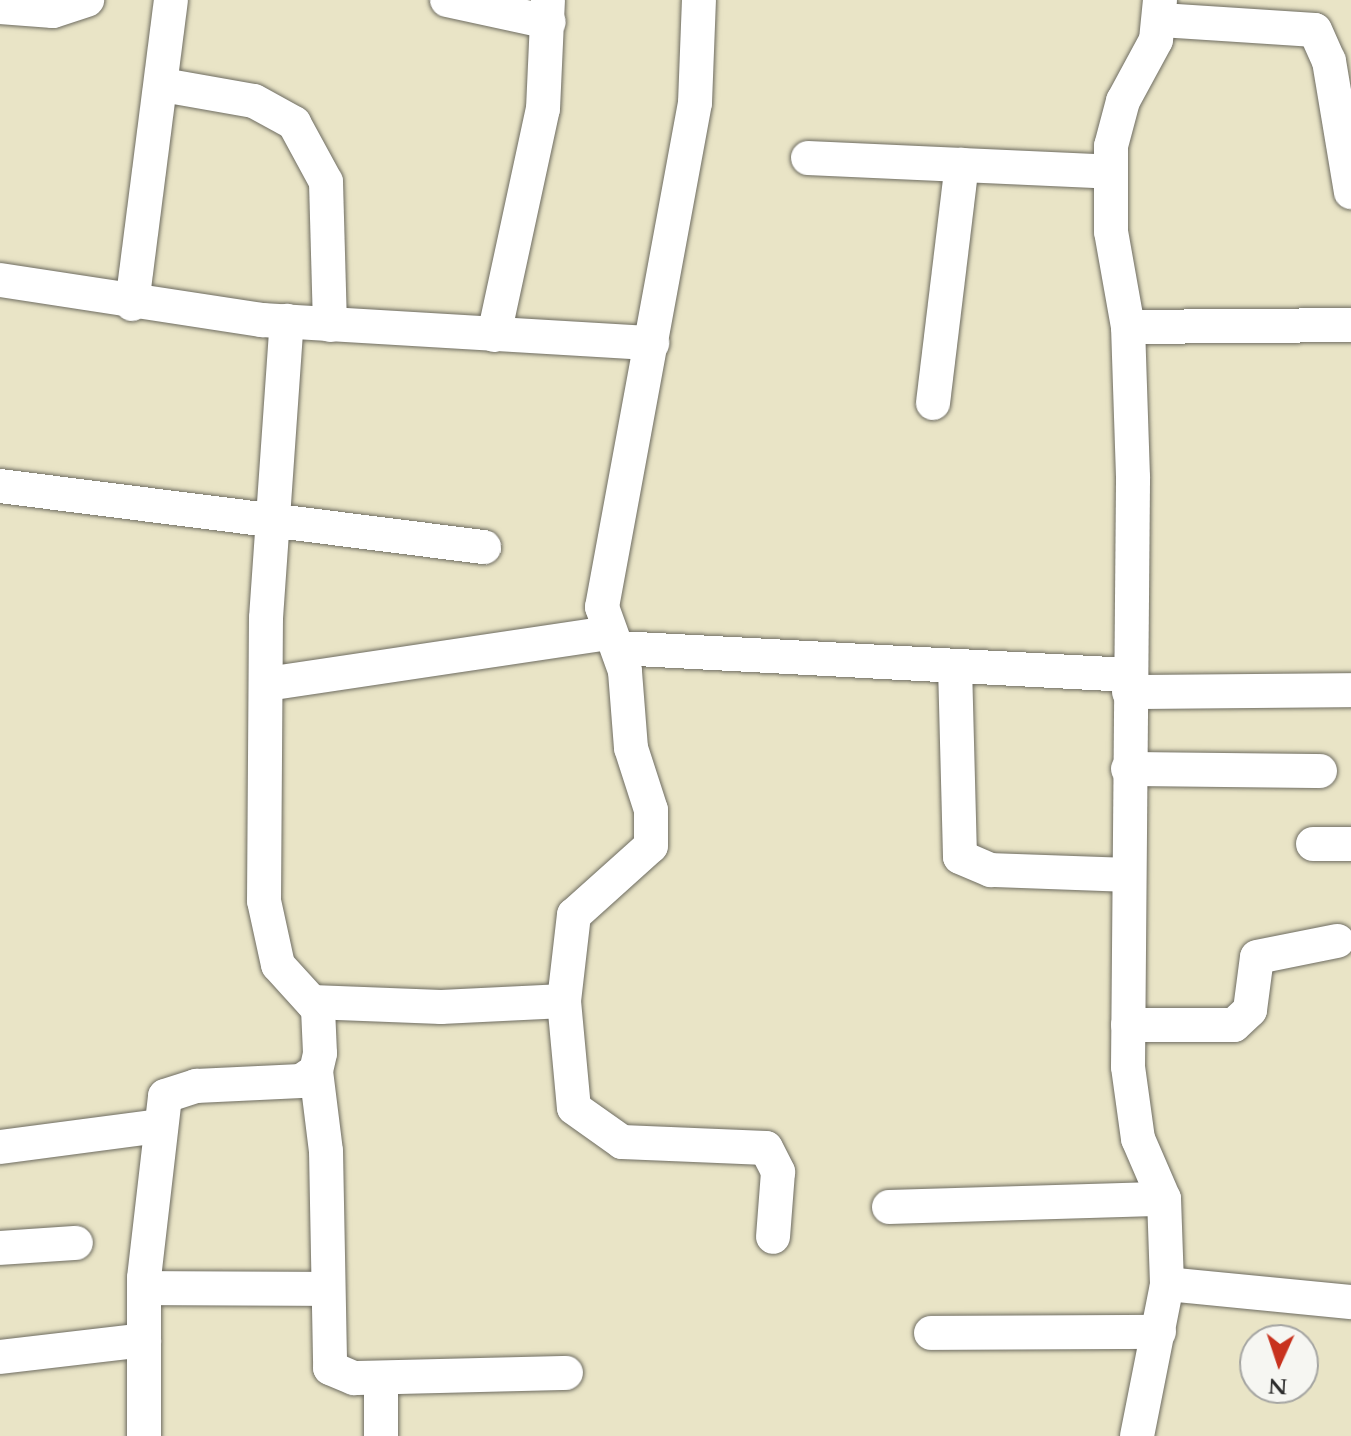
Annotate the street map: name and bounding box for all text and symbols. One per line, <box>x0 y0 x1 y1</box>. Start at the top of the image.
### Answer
north arrow <box>1239 1324 1319 1404</box>
text: N <box>1268 1370 1288 1401</box>

